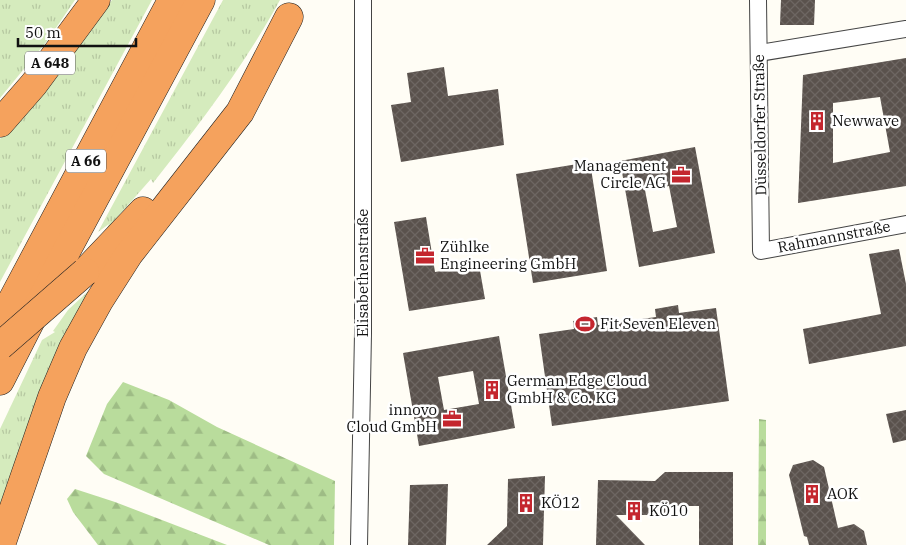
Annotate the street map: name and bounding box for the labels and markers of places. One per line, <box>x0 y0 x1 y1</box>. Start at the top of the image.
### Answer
building icon: Newwave <box>806 110 828 132</box>
place label: Newwave <box>832 111 899 130</box>
place label: Management Circle AG <box>574 156 666 192</box>
office icon: Management Circle AG <box>670 164 692 186</box>
place label: Zühlke Engineering GmbH <box>440 237 576 273</box>
office icon: Zühlke Engineering GmbH <box>414 245 436 267</box>
sports icon: Fit Seven Eleven <box>574 313 596 335</box>
place label: Fit Seven Eleven <box>600 314 716 333</box>
place label: German Edge Cloud GmbH & Co. KG <box>507 371 647 407</box>
building icon: German Edge Cloud GmbH & Co. KG <box>481 379 503 401</box>
place label: innovo Cloud GmbH <box>347 400 437 436</box>
office icon: innovo Cloud GmbH <box>441 408 463 430</box>
building icon: AOK <box>801 483 823 505</box>
place label: AOK <box>827 484 859 503</box>
building icon: KÖ12 <box>515 492 537 514</box>
place label: KÖ12 <box>541 493 580 512</box>
building icon: KÖ10 <box>623 500 645 522</box>
place label: KÖ10 <box>649 501 688 520</box>

